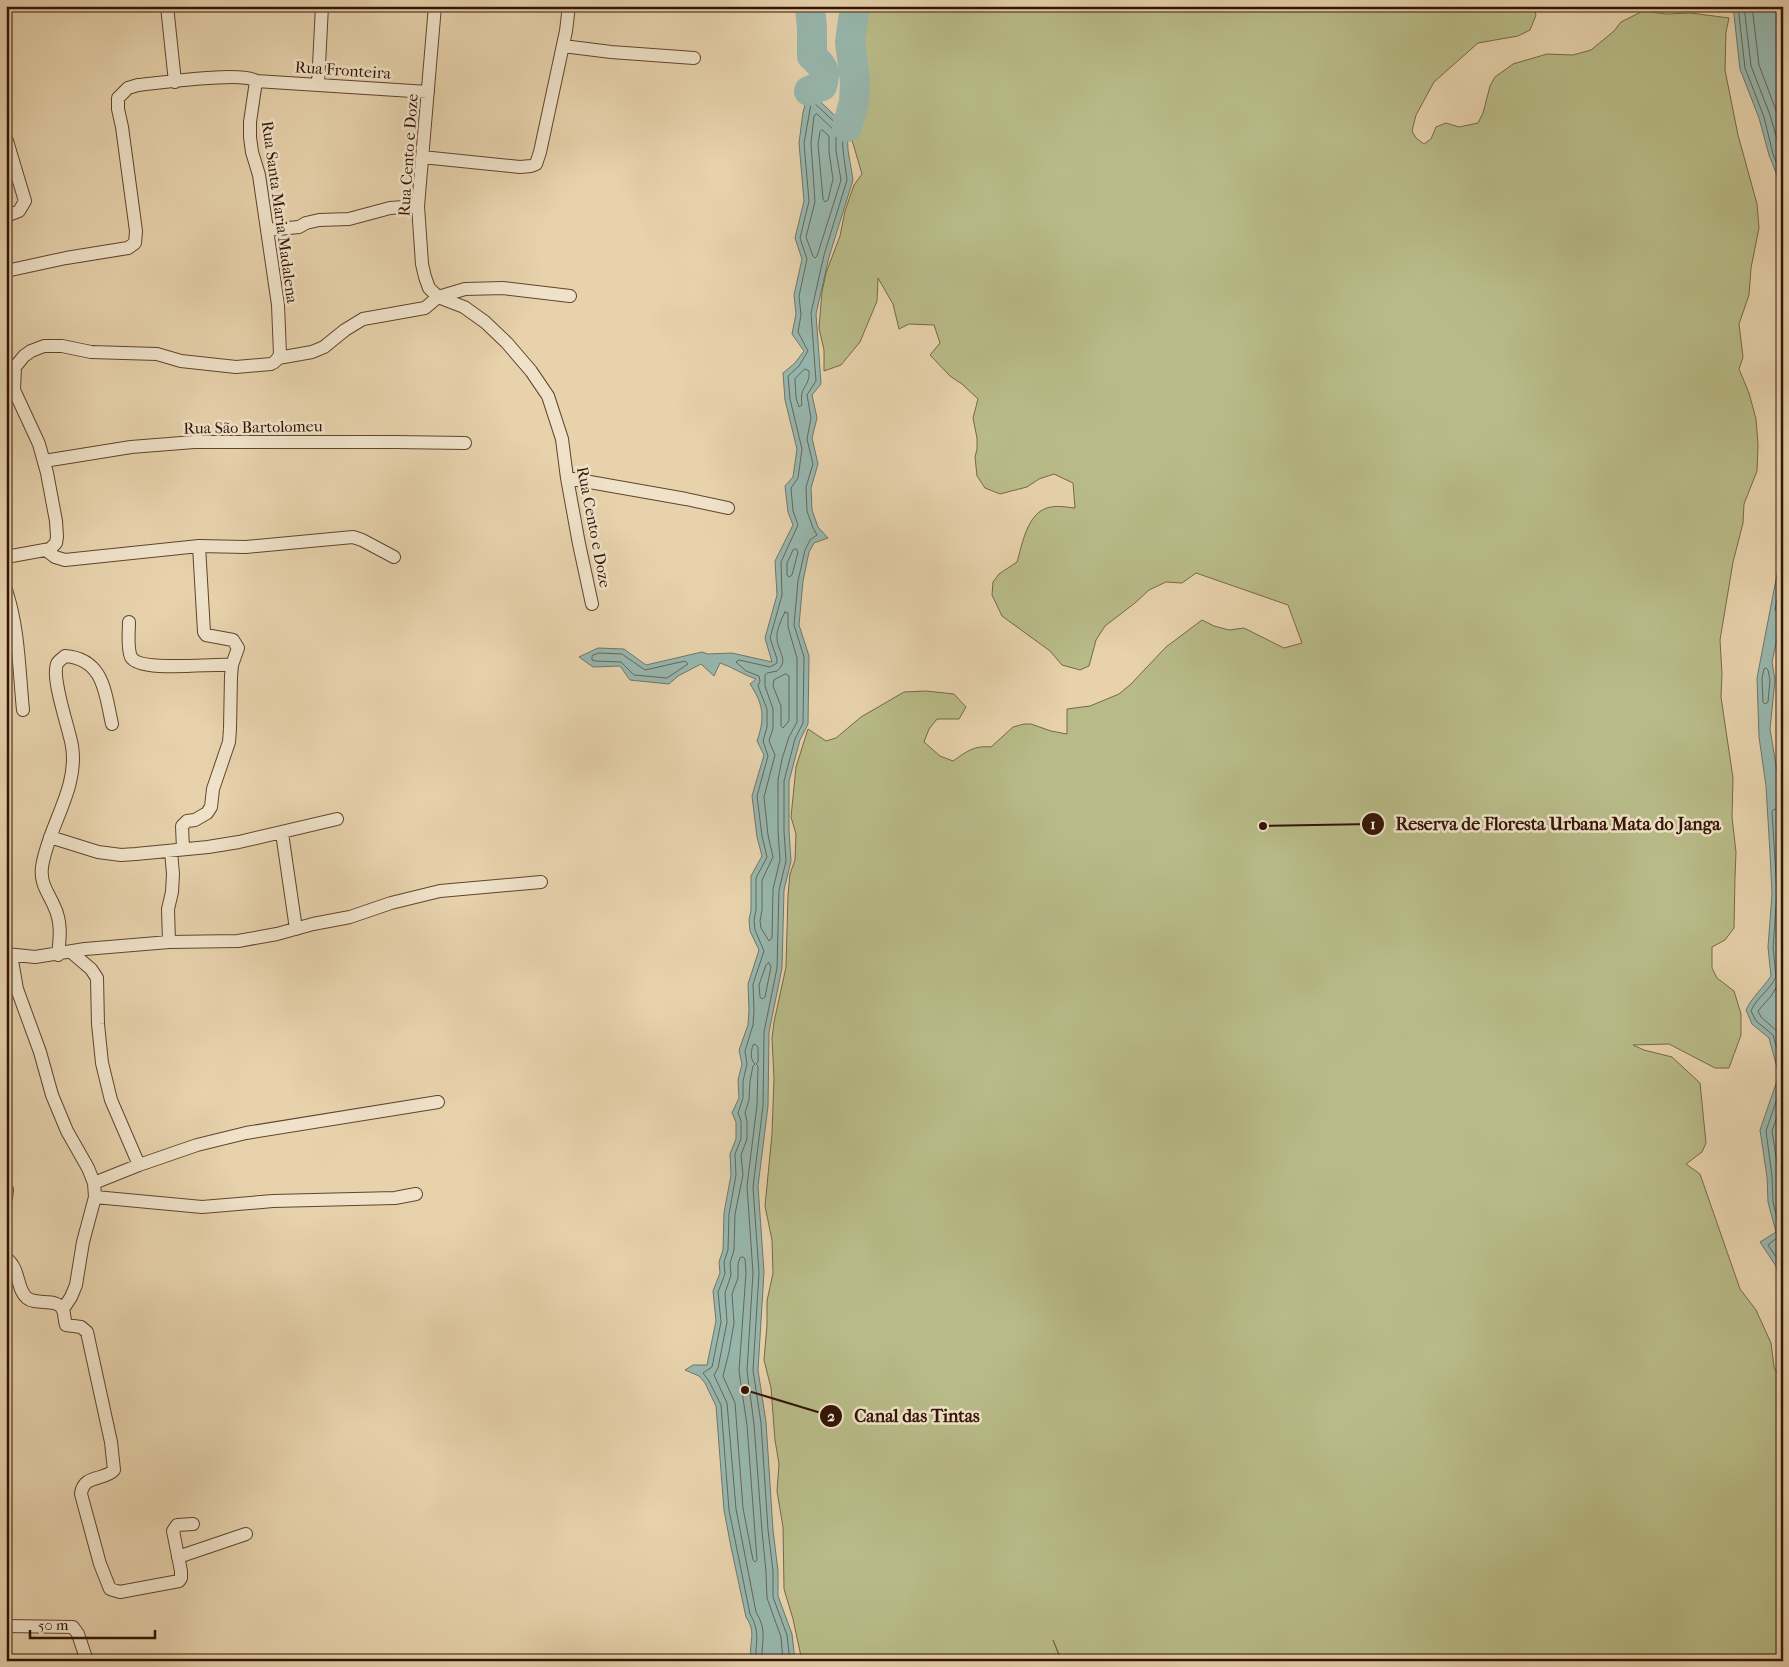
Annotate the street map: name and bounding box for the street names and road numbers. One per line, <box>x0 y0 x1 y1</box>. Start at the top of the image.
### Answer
street label: Rua Fronteira <box>294 57 392 83</box>
street label: Rua Cento e Doze <box>394 93 422 217</box>
street label: Rua Santa Maria Madalena <box>258 120 302 305</box>
street label: Rua São Bartolomeu <box>183 416 323 438</box>
street label: Rua Cento e Doze <box>573 465 615 589</box>

